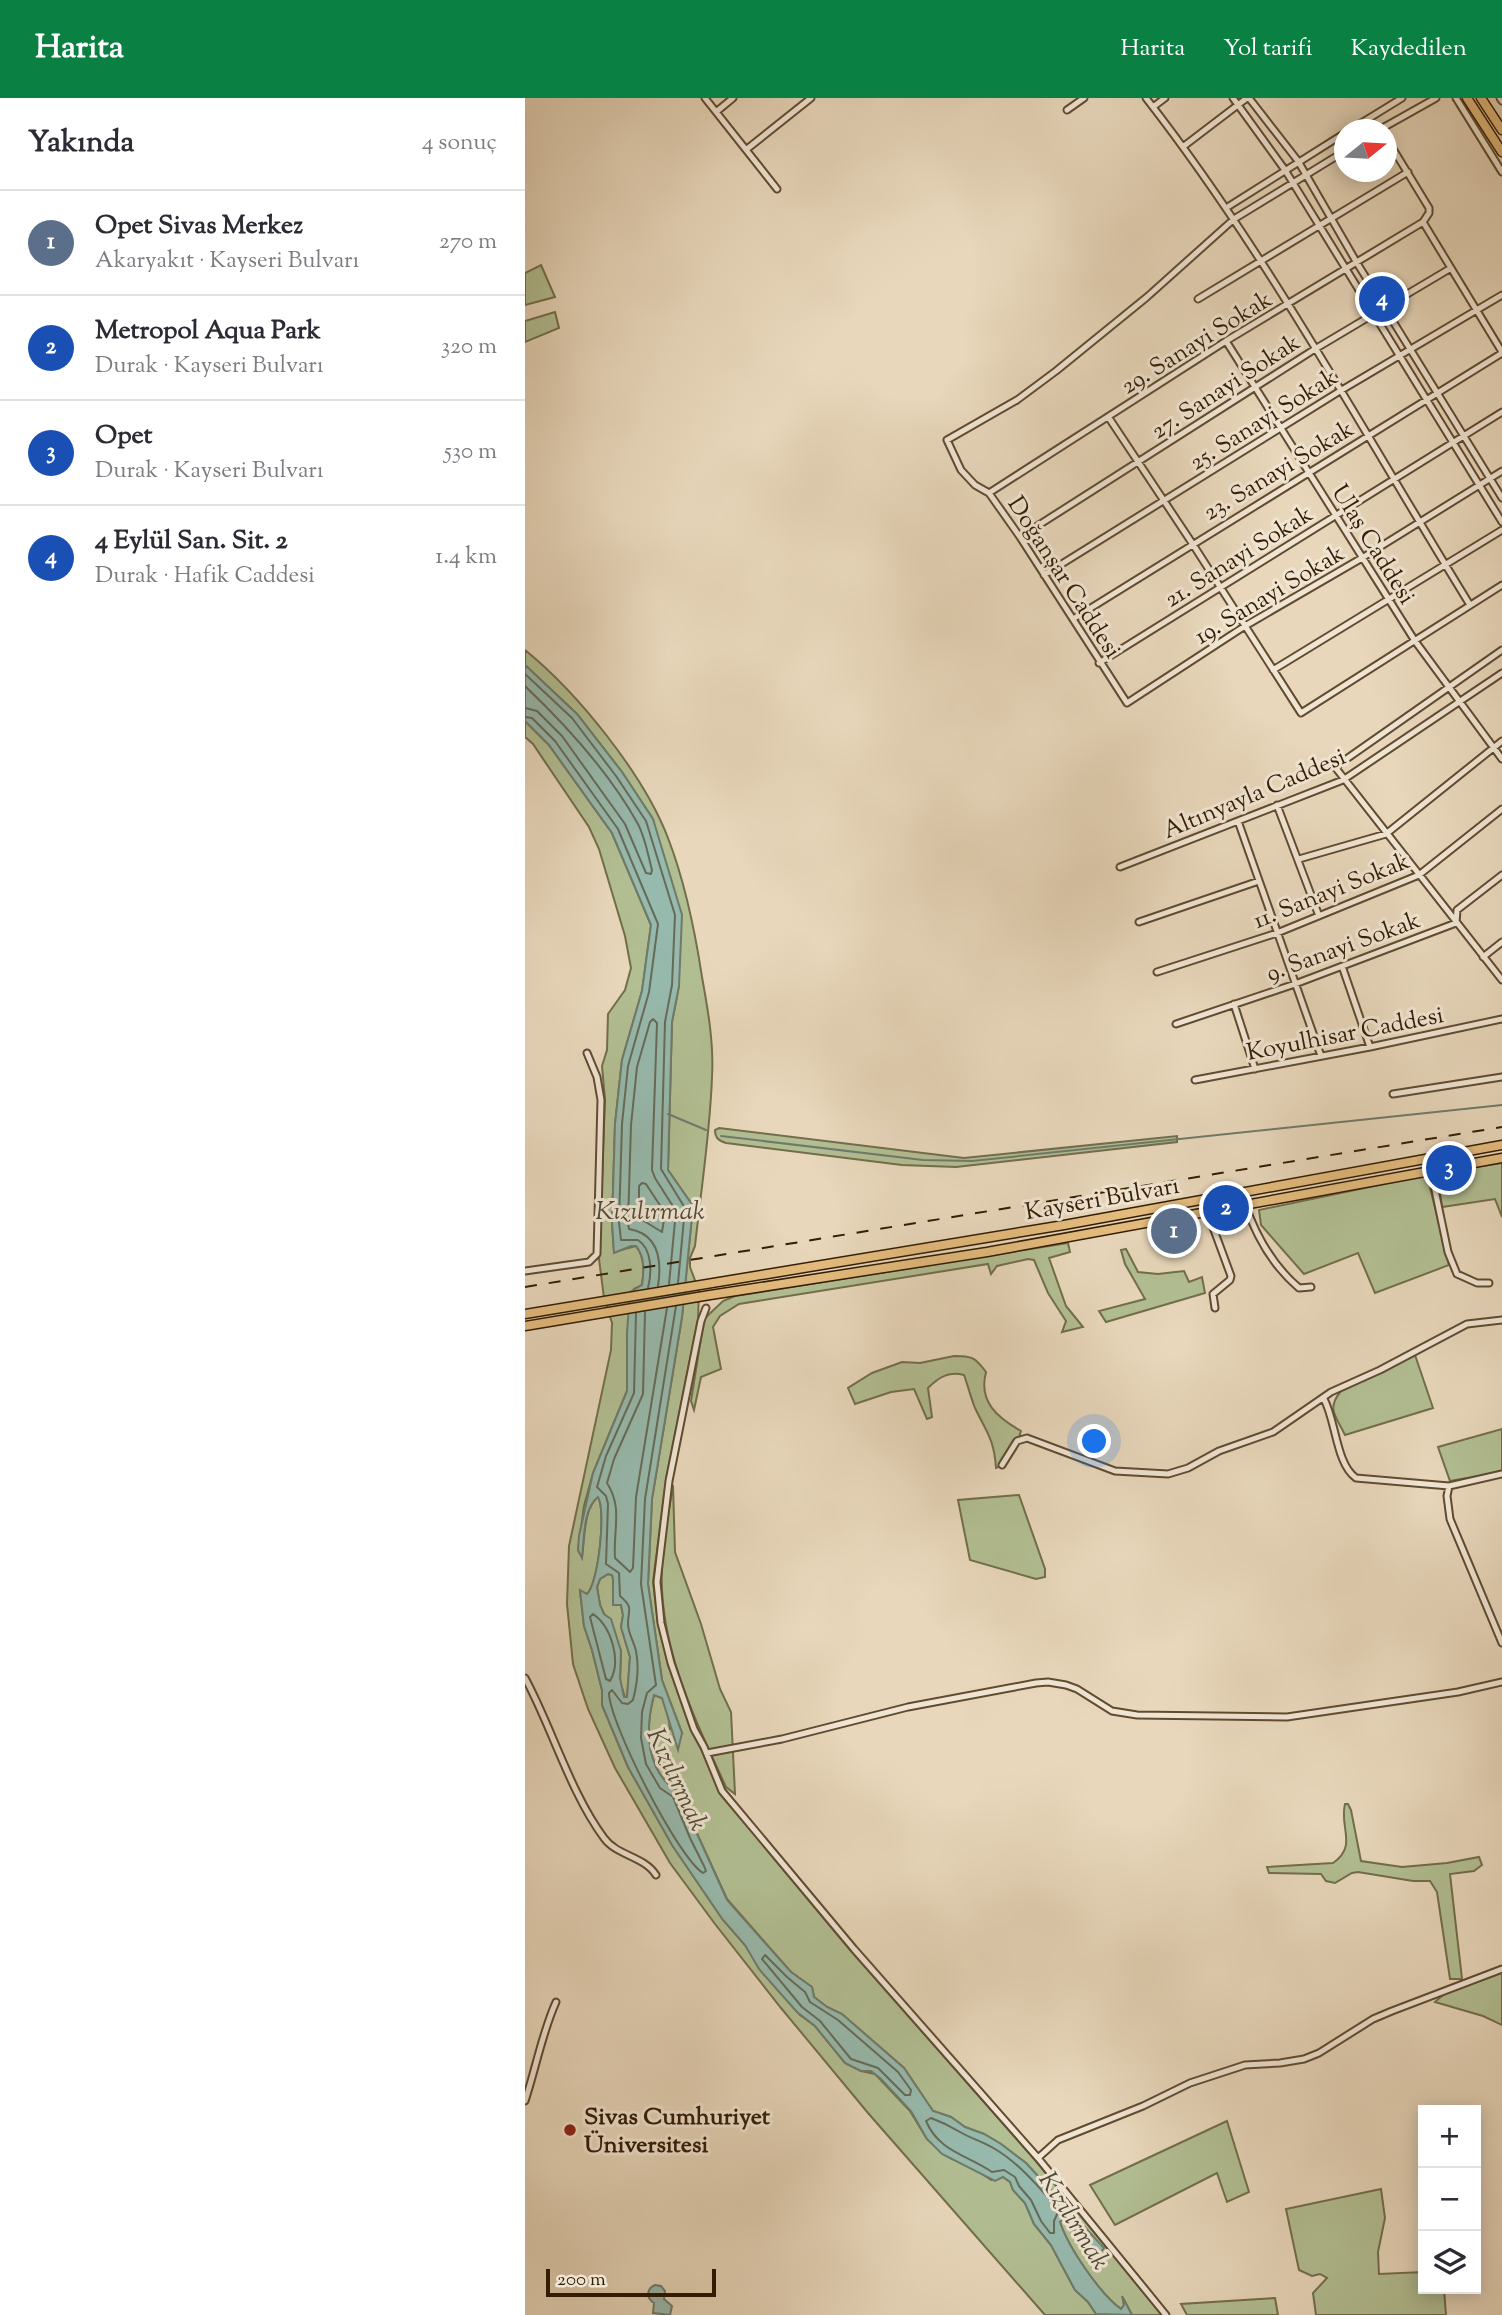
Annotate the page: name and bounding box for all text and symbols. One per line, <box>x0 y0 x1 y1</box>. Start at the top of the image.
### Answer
text: Harita <box>35 25 124 73</box>
text: Harita <box>1121 32 1185 66</box>
text: Yol tarifi <box>1223 32 1313 66</box>
text: Kaydedilen <box>1351 32 1467 66</box>
north arrow <box>1334 119 1397 182</box>
text: Yakında <box>28 122 134 165</box>
text: 4 sonuç <box>422 127 497 160</box>
text: Opet Sivas Merkez <box>95 208 303 245</box>
text: 1 <box>47 226 55 259</box>
text: 270 m <box>439 226 497 259</box>
text: Akaryakıt · Kayseri Bulvarı <box>95 245 359 278</box>
pin: 4 <box>1359 273 1405 325</box>
street label: 29. Sanayi Sokak <box>1115 284 1279 404</box>
text: Metropol Aqua Park <box>95 313 321 350</box>
street label: 27. Sanayi Sokak <box>1145 327 1307 449</box>
text: 2 <box>46 331 56 364</box>
text: 320 m <box>441 331 497 364</box>
text: Durak · Kayseri Bulvarı <box>95 350 323 383</box>
street label: 25. Sanayi Sokak <box>1183 361 1345 480</box>
street label: 23. Sanayi Sokak <box>1197 413 1361 530</box>
text: Opet <box>95 418 153 455</box>
text: 3 <box>46 436 56 469</box>
text: 530 m <box>444 436 497 469</box>
text: Durak · Kayseri Bulvarı <box>95 455 323 488</box>
street label: Ulaş Caddesi <box>1322 479 1423 612</box>
street label: Doğanşar Caddesi <box>998 490 1129 666</box>
street label: 21. Sanayi Sokak <box>1158 498 1320 617</box>
text: 4 Eylül San. Sit. 2 <box>95 523 288 560</box>
street label: 19. Sanayi Sokak <box>1189 538 1351 654</box>
text: 4 <box>45 541 57 574</box>
text: 1.4 km <box>435 541 497 574</box>
text: Durak · Hafik Caddesi <box>95 560 315 593</box>
street label: Altınyayla Caddesi <box>1158 741 1352 849</box>
street label: 11. Sanayi Sokak <box>1248 845 1415 939</box>
street label: 9. Sanayi Sokak <box>1262 904 1425 991</box>
street label: Koyulhisar Caddesi <box>1244 999 1447 1071</box>
pin: 3 <box>1426 1142 1472 1194</box>
street label: Kayseri Bulvarı <box>1023 1170 1182 1230</box>
pin: 2 <box>1203 1182 1249 1234</box>
water label: Kızılırmak <box>595 1194 705 1231</box>
pin: 1 <box>1151 1205 1197 1257</box>
your location <box>1077 1424 1111 1458</box>
water label: Kızılırmak <box>636 1723 716 1838</box>
place label: Sivas Cumhuriyet Üniversitesi <box>584 2101 771 2163</box>
map controls <box>1418 2105 1481 2294</box>
button: + <box>1418 2105 1481 2168</box>
marker: Sivas Cumhuriyet Üniversitesi <box>562 2122 578 2138</box>
water label: Kızılırmak <box>1028 2165 1118 2278</box>
button: − <box>1418 2168 1481 2231</box>
button: layers <box>1418 2231 1481 2294</box>
scale bar <box>546 2266 716 2298</box>
text: 200 m <box>557 2267 606 2294</box>

